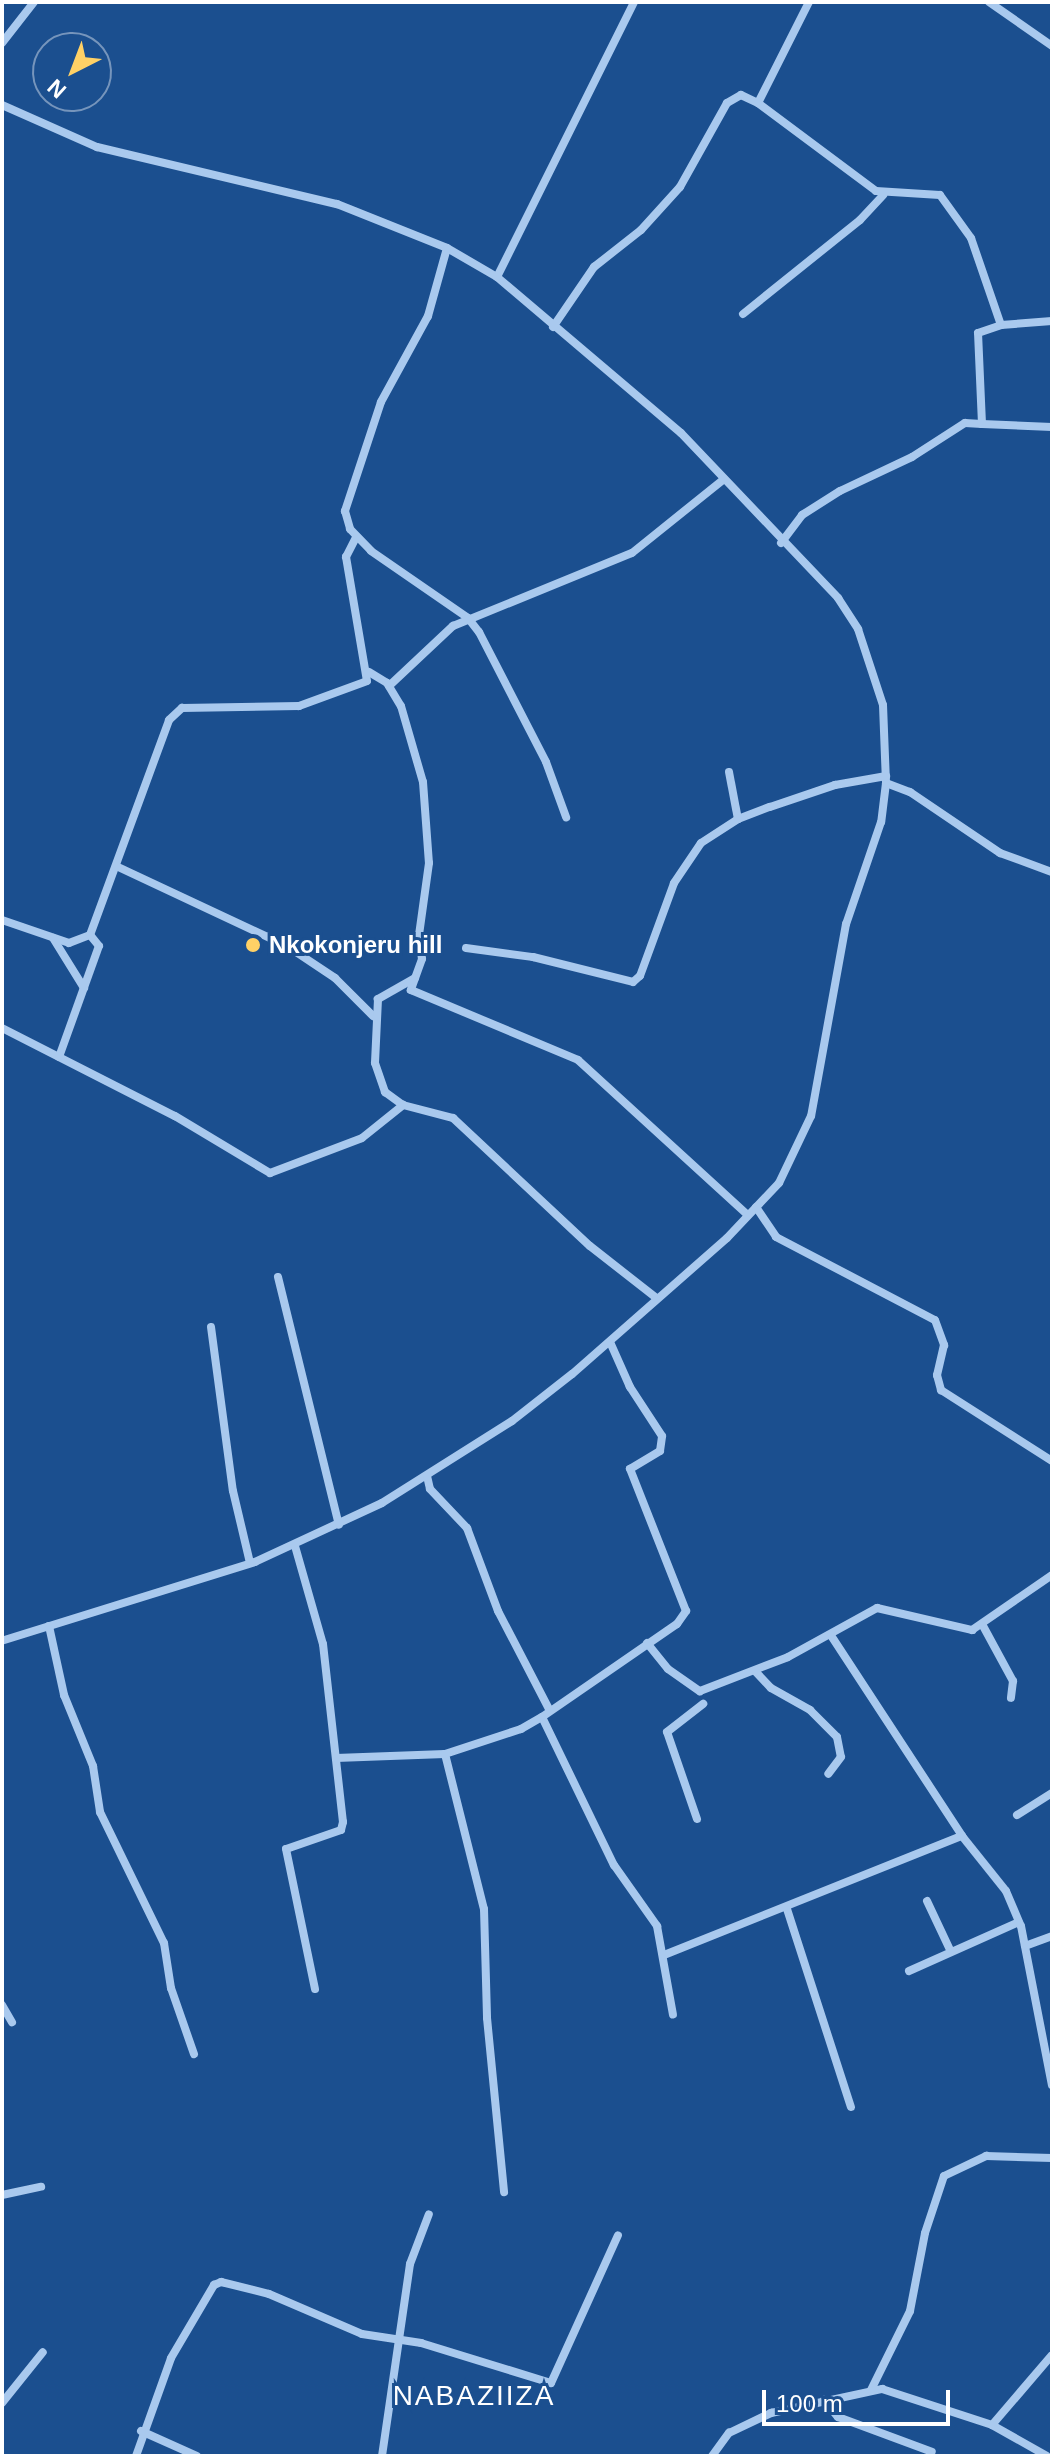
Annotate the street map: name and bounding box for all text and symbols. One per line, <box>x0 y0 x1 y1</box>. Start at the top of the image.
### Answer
north arrow <box>32 32 112 112</box>
text: N <box>43 74 71 103</box>
place label: Nkokonjeru hill <box>269 931 442 959</box>
marker: Nkokonjeru hill <box>244 936 262 954</box>
scale bar <box>766 2374 954 2424</box>
district label: NABAZIIZA <box>393 2379 555 2413</box>
text: 100 m <box>776 2390 843 2417</box>

